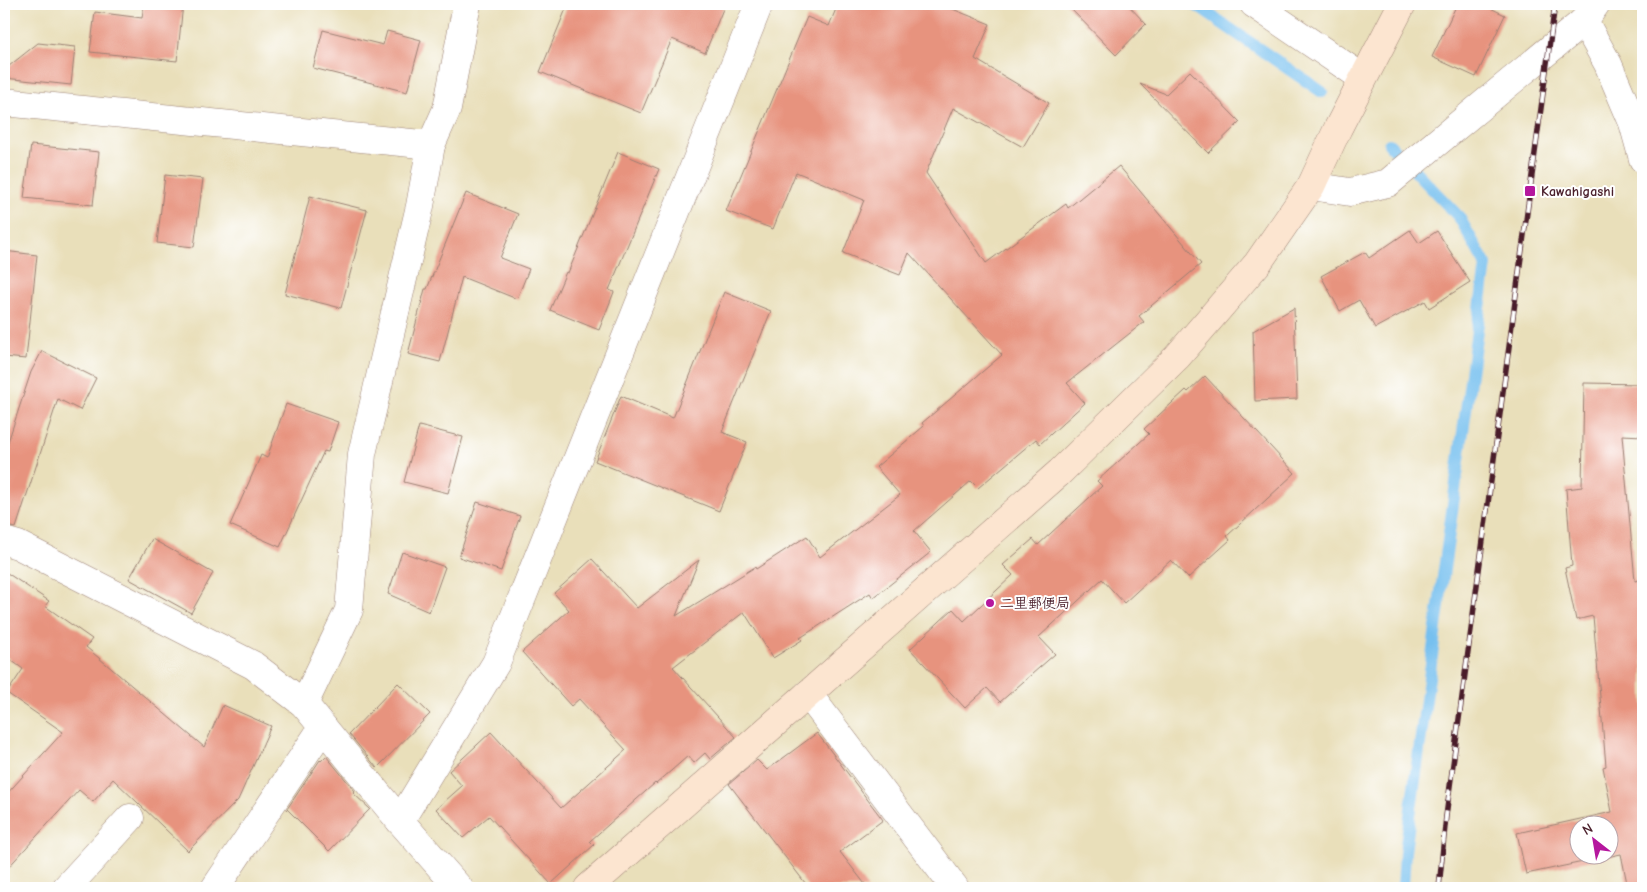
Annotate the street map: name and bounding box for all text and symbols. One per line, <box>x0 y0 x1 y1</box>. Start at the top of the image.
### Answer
place label: Kawahigashi <box>1541 183 1614 200</box>
marker: Kawahigashi <box>1523 184 1537 198</box>
place label: 二里郵便局 <box>1000 595 1070 612</box>
marker: 二里郵便局 <box>984 597 996 609</box>
north arrow <box>1570 814 1620 864</box>
text: N <box>1579 820 1596 839</box>

